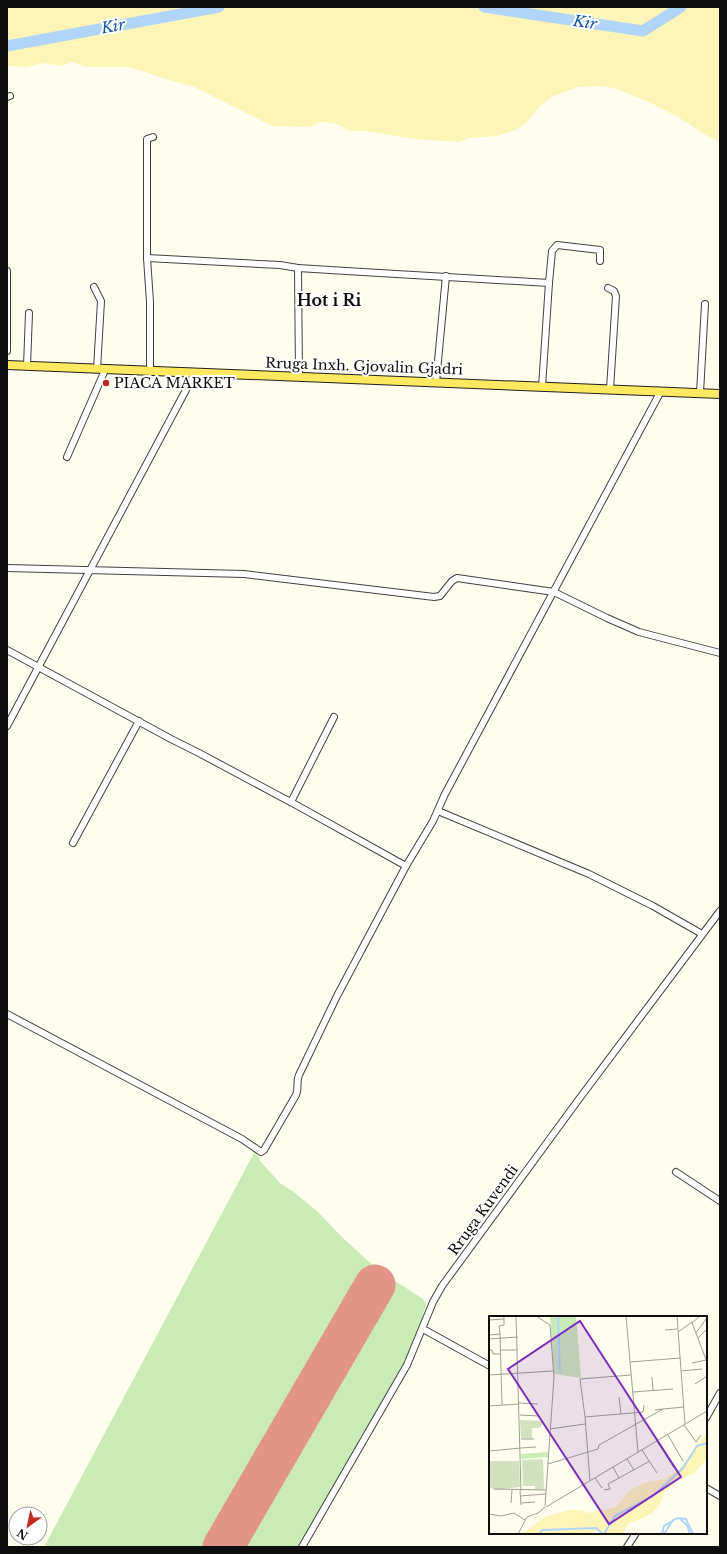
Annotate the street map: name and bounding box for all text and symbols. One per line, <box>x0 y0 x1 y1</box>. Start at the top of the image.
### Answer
water label: Kir <box>571 11 599 33</box>
water label: Kir <box>99 14 128 38</box>
district label: Hot i Ri <box>297 290 361 310</box>
street label: Rruga Inxh. Gjovalin Gjadri <box>265 354 463 378</box>
place label: PIACA MARKET <box>114 374 235 392</box>
marker: PIACA MARKET <box>101 378 111 388</box>
street label: Rruga Kuvendi <box>444 1161 522 1259</box>
inset map <box>489 1316 707 1534</box>
north arrow <box>8 1506 48 1546</box>
text: N <box>14 1525 31 1543</box>

